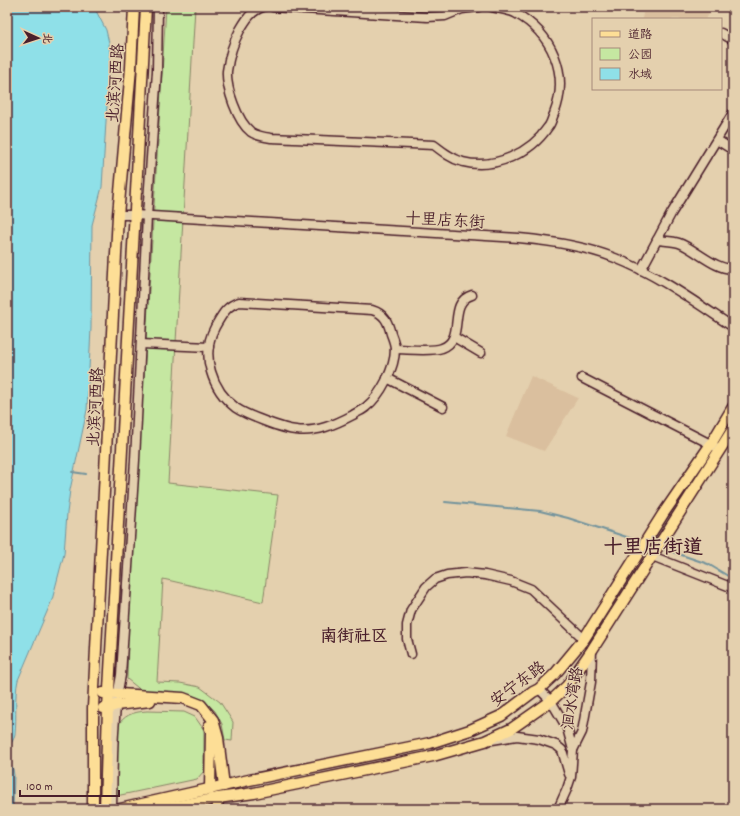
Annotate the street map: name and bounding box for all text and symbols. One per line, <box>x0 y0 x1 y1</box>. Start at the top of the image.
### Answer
north arrow <box>18 18 58 58</box>
legend <box>592 18 722 90</box>
text: 道路 <box>628 27 652 44</box>
text: 北 <box>38 33 54 44</box>
street label: 北滨河西路 <box>102 42 131 124</box>
text: 公园 <box>628 47 652 64</box>
text: 水域 <box>628 67 652 84</box>
street label: 十里店东街 <box>404 208 485 235</box>
street label: 北滨河西路 <box>83 367 110 448</box>
district label: 十里店街道 <box>603 535 703 563</box>
district label: 南街社区 <box>320 626 388 650</box>
street label: 安宁东路 <box>486 657 551 713</box>
street label: 洄水湾路 <box>557 665 590 732</box>
scale bar <box>20 772 119 798</box>
text: 100 m <box>26 779 53 796</box>

